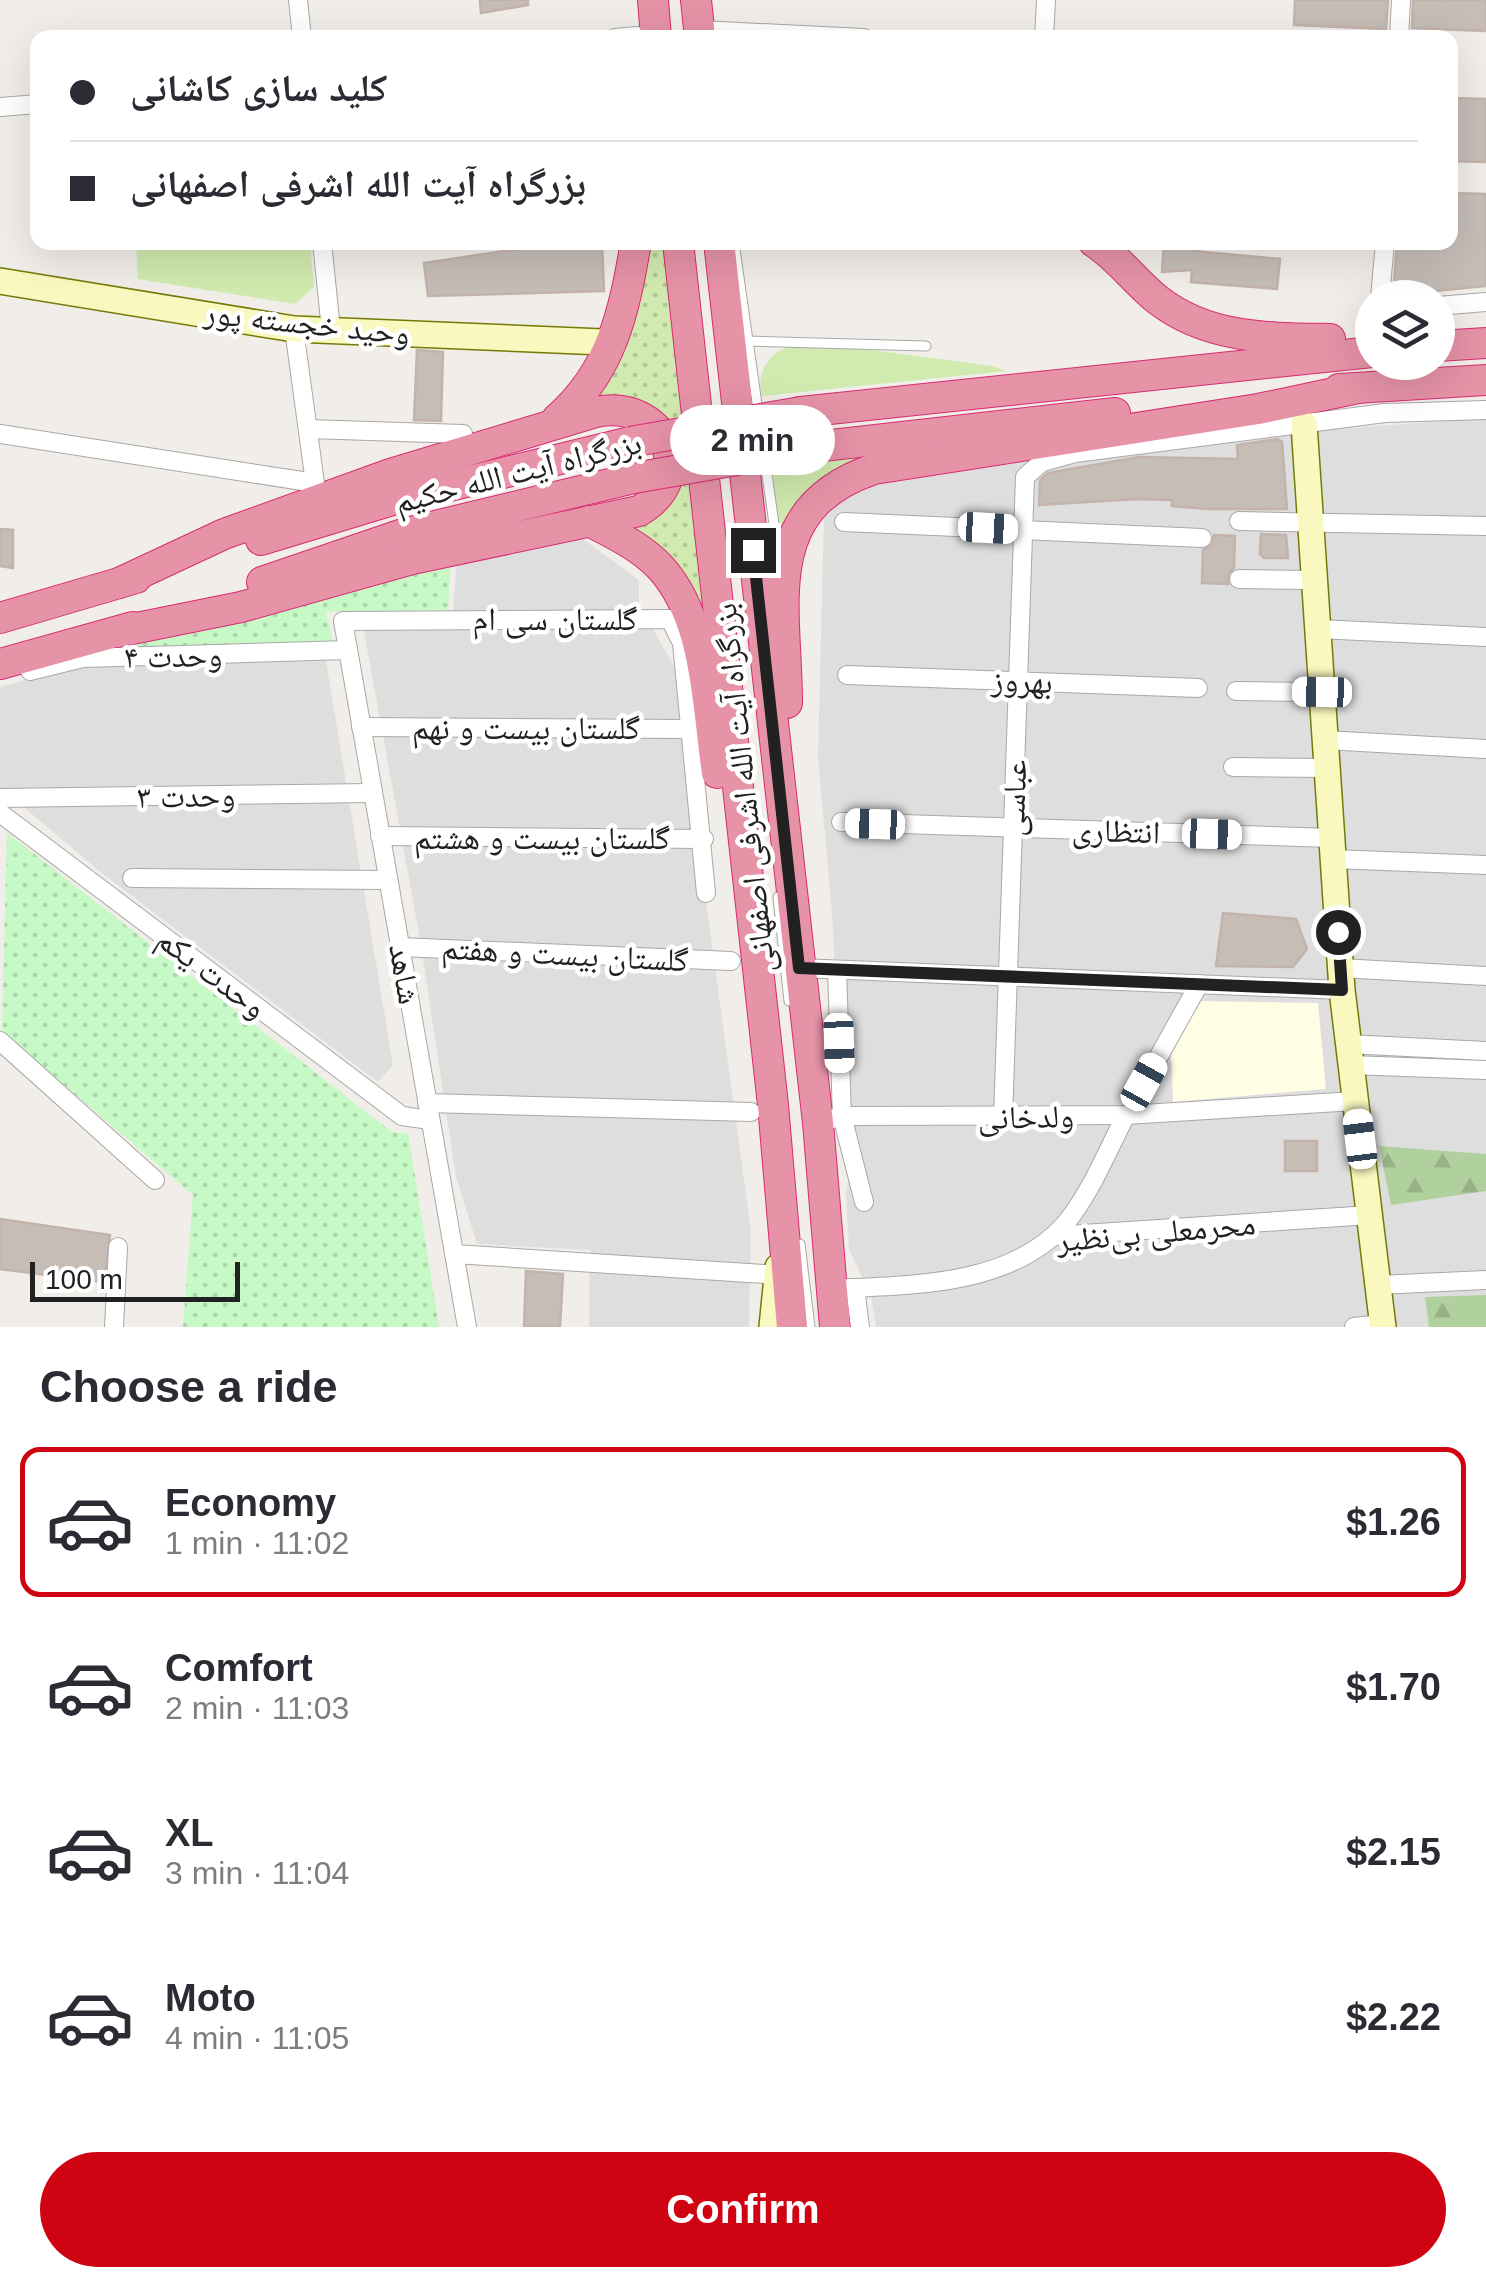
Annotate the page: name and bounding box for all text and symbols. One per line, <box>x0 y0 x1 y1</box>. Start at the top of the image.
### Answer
text: کلید سازی کاشانی <box>130 67 387 109</box>
text: بزرگراه آیت الله اشرفی اصفهانی <box>130 163 586 205</box>
map controls <box>1355 280 1455 380</box>
button: layers <box>1355 280 1455 380</box>
street label: وحید خجسته پور <box>201 294 412 353</box>
callout: 2 min <box>670 405 836 475</box>
text: 2 min <box>711 422 794 458</box>
street label: بزرگراه آیت الله حکیم <box>391 424 646 523</box>
car <box>957 511 1019 545</box>
route end <box>731 528 776 573</box>
street label: گلستان سی ام <box>473 601 637 640</box>
street label: بزرگراه آیت الله اشرفی اصفهانی <box>707 601 783 974</box>
street label: وحدت ۴ <box>123 637 223 675</box>
street label: بهروز <box>990 662 1053 700</box>
car <box>1292 676 1352 708</box>
street label: گلستان بیست و نهم <box>412 710 640 749</box>
street label: عباسی <box>995 759 1035 837</box>
street label: وحدت ۳ <box>136 777 236 815</box>
car <box>844 808 906 840</box>
street label: انتظاری <box>1071 811 1161 852</box>
car <box>1181 818 1243 850</box>
street label: گلستان بیست و هشتم <box>414 820 670 859</box>
route start <box>1316 910 1361 955</box>
street label: وحدت یکم <box>149 921 273 1028</box>
street label: گلستان بیست و هفتم <box>441 930 689 981</box>
street label: شاهد <box>382 941 428 1007</box>
car <box>823 1012 855 1074</box>
car <box>1116 1048 1172 1116</box>
street label: ولدخانی <box>978 1098 1074 1138</box>
car <box>1341 1107 1379 1171</box>
street label: محرمعلی بی‌نظیر <box>1054 1205 1257 1261</box>
scale bar <box>30 1257 240 1302</box>
text: 100 m <box>45 1264 123 1295</box>
text: Choose a ride <box>40 1361 338 1412</box>
icon: car <box>45 1477 135 1567</box>
text: Economy <box>165 1482 336 1524</box>
text: $1.26 <box>1346 1501 1441 1543</box>
text: 1 min · 11:02 <box>165 1525 349 1561</box>
icon: car <box>45 1642 135 1732</box>
text: Comfort <box>165 1647 313 1689</box>
text: $1.70 <box>1346 1666 1441 1708</box>
text: 2 min · 11:03 <box>165 1690 349 1726</box>
icon: car <box>45 1807 135 1897</box>
text: XL <box>165 1812 214 1854</box>
text: $2.15 <box>1346 1831 1441 1873</box>
text: 3 min · 11:04 <box>165 1855 349 1891</box>
icon: car <box>45 1972 135 2062</box>
text: Moto <box>165 1977 256 2019</box>
text: $2.22 <box>1346 1996 1441 2038</box>
text: 4 min · 11:05 <box>165 2020 349 2056</box>
button: Confirm <box>40 2152 1446 2267</box>

